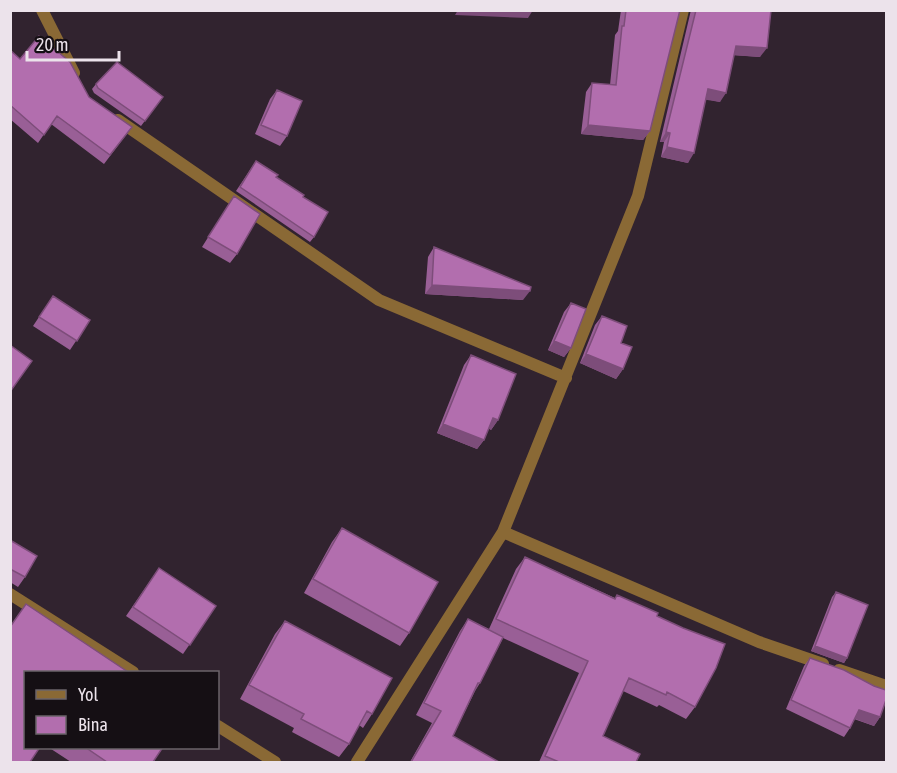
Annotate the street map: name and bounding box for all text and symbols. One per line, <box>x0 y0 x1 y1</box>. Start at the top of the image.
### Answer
scale bar <box>27 24 118 62</box>
text: 20 m <box>36 34 68 55</box>
legend <box>24 671 219 749</box>
text: Yol <box>78 684 98 705</box>
text: Bina <box>78 714 108 735</box>

